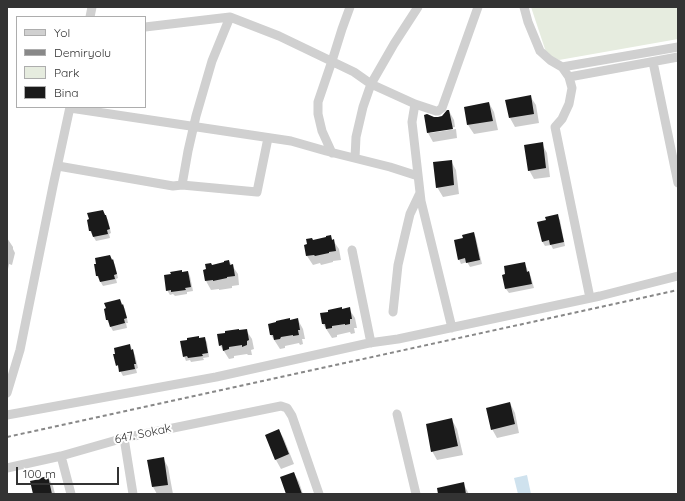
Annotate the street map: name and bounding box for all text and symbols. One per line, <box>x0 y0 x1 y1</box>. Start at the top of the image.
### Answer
legend <box>16 16 146 108</box>
text: Yol <box>54 25 70 40</box>
text: Demiryolu <box>54 45 111 60</box>
text: Park <box>54 65 79 80</box>
text: Bina <box>54 85 79 100</box>
street label: 647. Sokak <box>113 421 173 447</box>
scale bar <box>18 459 121 485</box>
text: 100 m <box>23 466 56 481</box>

